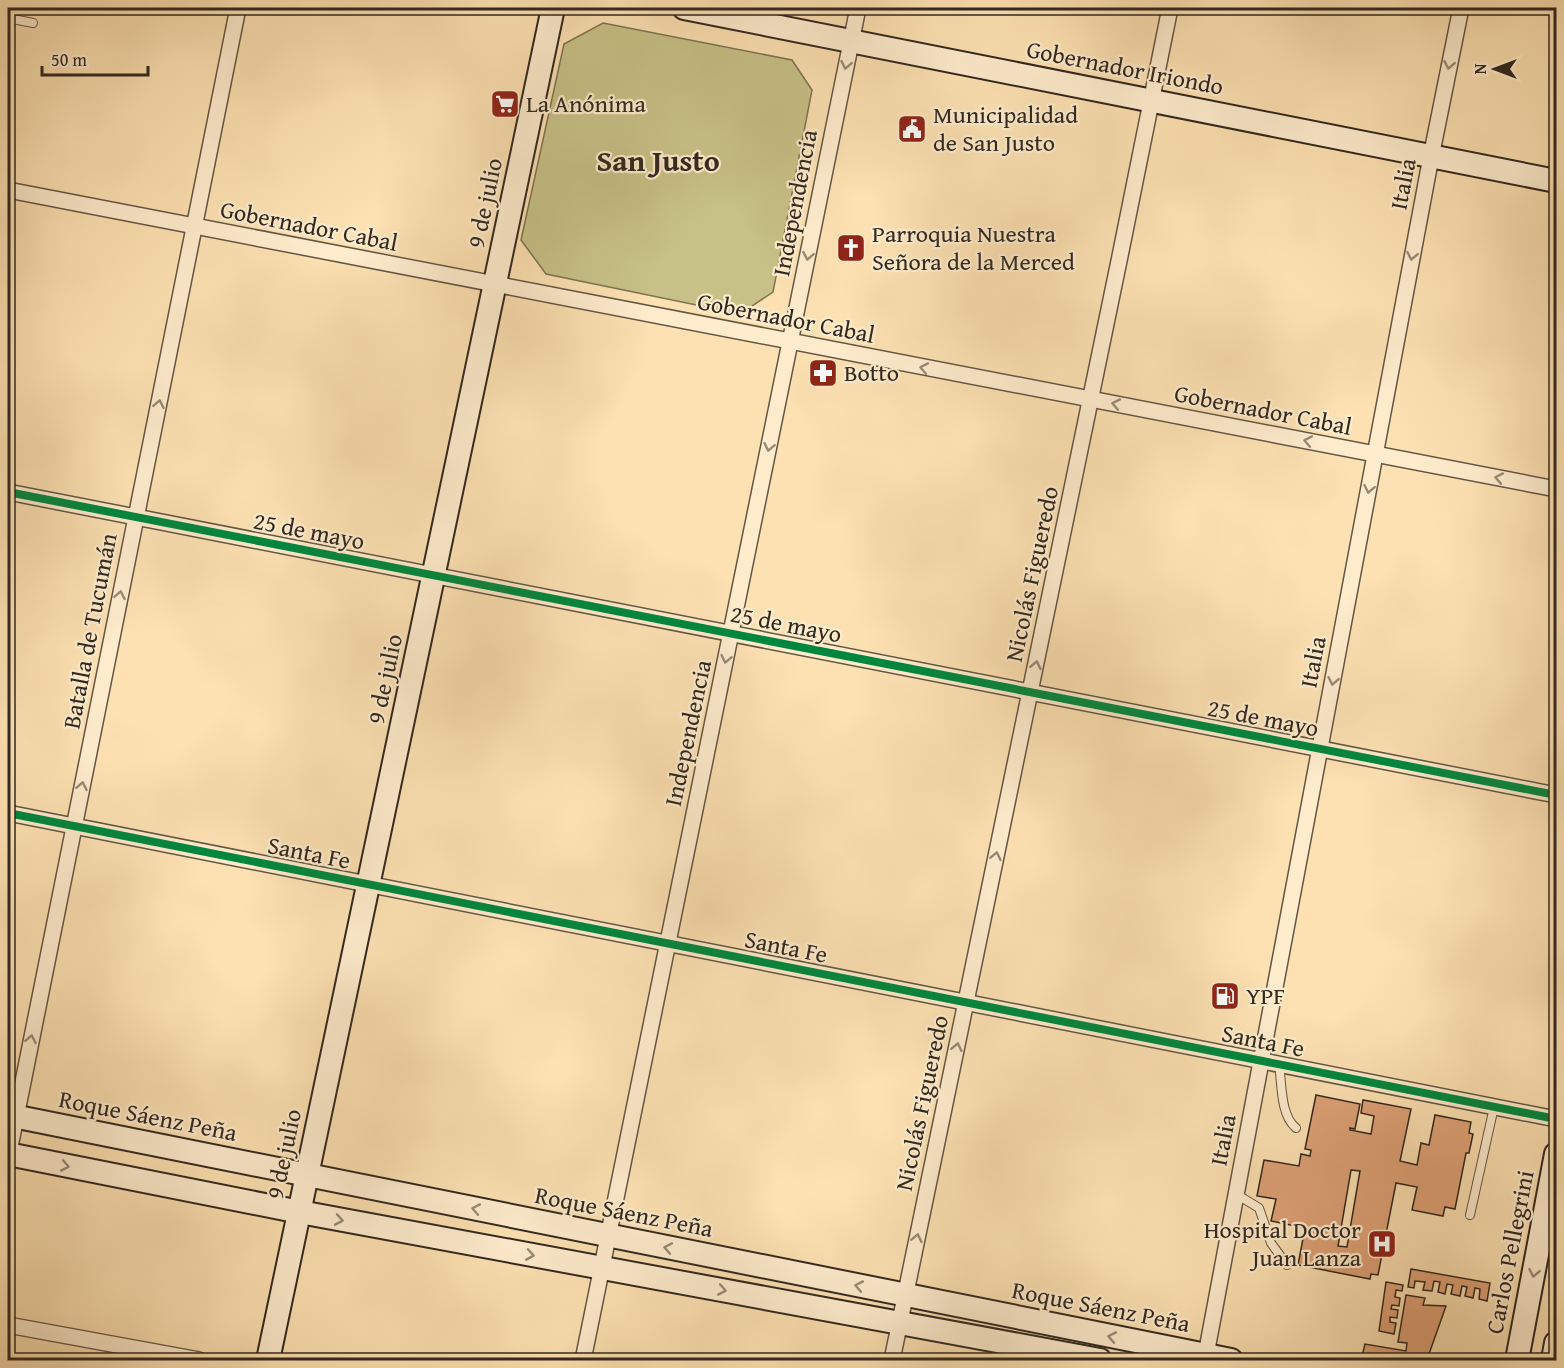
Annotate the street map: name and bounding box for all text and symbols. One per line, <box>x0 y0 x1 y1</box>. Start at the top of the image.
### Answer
street label: Gobernador Iriondo <box>1024 31 1227 104</box>
scale bar <box>42 39 148 77</box>
north arrow <box>1465 39 1525 99</box>
text: 50 m <box>51 46 87 73</box>
one-way arrow <box>840 60 853 70</box>
one-way arrow <box>1443 60 1456 70</box>
text: N <box>1468 63 1492 74</box>
place label: La Anónima <box>526 86 646 121</box>
supermarket icon: La Anónima <box>489 88 521 120</box>
place label: Municipalidad de San Justo <box>933 97 1078 160</box>
public building icon: Municipalidad de San Justo <box>896 113 928 145</box>
street label: Independencia <box>763 126 826 279</box>
district label: San Justo <box>596 138 720 182</box>
street label: Italia <box>1380 154 1425 213</box>
street label: 9 de julio <box>458 155 511 251</box>
street label: Gobernador Cabal <box>217 191 401 260</box>
place label: Parroquia Nuestra Señora de la Merced <box>872 216 1075 279</box>
church icon: Parroquia Nuestra Señora de la Merced <box>835 232 867 264</box>
one-way arrow <box>802 251 815 261</box>
one-way arrow <box>1406 251 1419 261</box>
street label: Gobernador Cabal <box>694 283 878 352</box>
place label: Botto <box>844 355 899 390</box>
pharmacy icon: Botto <box>807 357 839 389</box>
one-way arrow <box>920 362 930 375</box>
street label: Gobernador Cabal <box>1171 375 1355 444</box>
one-way arrow <box>1111 398 1121 411</box>
one-way arrow <box>152 399 165 409</box>
one-way arrow <box>1303 435 1313 448</box>
one-way arrow <box>763 442 776 452</box>
one-way arrow <box>1494 472 1504 485</box>
street label: Nicolás Figueredo <box>996 483 1067 665</box>
one-way arrow <box>1363 484 1376 494</box>
street label: 25 de mayo <box>251 503 368 558</box>
street label: Batalla de Tucumán <box>53 530 126 732</box>
one-way arrow <box>113 590 126 600</box>
street label: 25 de mayo <box>728 596 845 651</box>
street label: 9 de julio <box>358 631 411 727</box>
street label: Italia <box>1290 632 1335 691</box>
one-way arrow <box>720 654 733 664</box>
street label: Independencia <box>655 656 720 809</box>
one-way arrow <box>1029 660 1042 670</box>
one-way arrow <box>1327 676 1340 686</box>
street label: 25 de mayo <box>1205 690 1322 745</box>
one-way arrow <box>75 781 88 791</box>
street label: Santa Fe <box>265 827 354 878</box>
one-way arrow <box>989 851 1002 861</box>
street label: Santa Fe <box>742 921 831 972</box>
place label: YPF <box>1246 978 1285 1013</box>
fuel station icon: YPF <box>1209 980 1241 1012</box>
street label: Nicolás Figueredo <box>886 1012 957 1194</box>
street label: Santa Fe <box>1219 1015 1308 1066</box>
one-way arrow <box>24 1034 37 1044</box>
one-way arrow <box>950 1042 963 1052</box>
street label: Roque Sáenz Peña <box>56 1081 241 1150</box>
street label: 9 de julio <box>257 1106 310 1202</box>
street label: Italia <box>1200 1110 1245 1169</box>
one-way arrow <box>60 1159 70 1172</box>
street label: Carlos Pellegrini <box>1477 1167 1543 1337</box>
street label: Roque Sáenz Peña <box>532 1177 717 1246</box>
one-way arrow <box>472 1203 482 1216</box>
place label: Hospital Doctor Juan Lanza <box>1204 1212 1362 1275</box>
one-way arrow <box>334 1213 343 1225</box>
hospital icon: Hospital Doctor Juan Lanza <box>1366 1228 1398 1260</box>
one-way arrow <box>910 1233 923 1243</box>
one-way arrow <box>663 1242 673 1255</box>
one-way arrow <box>525 1248 535 1261</box>
one-way arrow <box>1528 1268 1541 1278</box>
street label: Roque Sáenz Peña <box>1009 1272 1194 1341</box>
one-way arrow <box>854 1280 864 1293</box>
one-way arrow <box>717 1284 727 1296</box>
one-way arrow <box>1107 1331 1117 1344</box>

